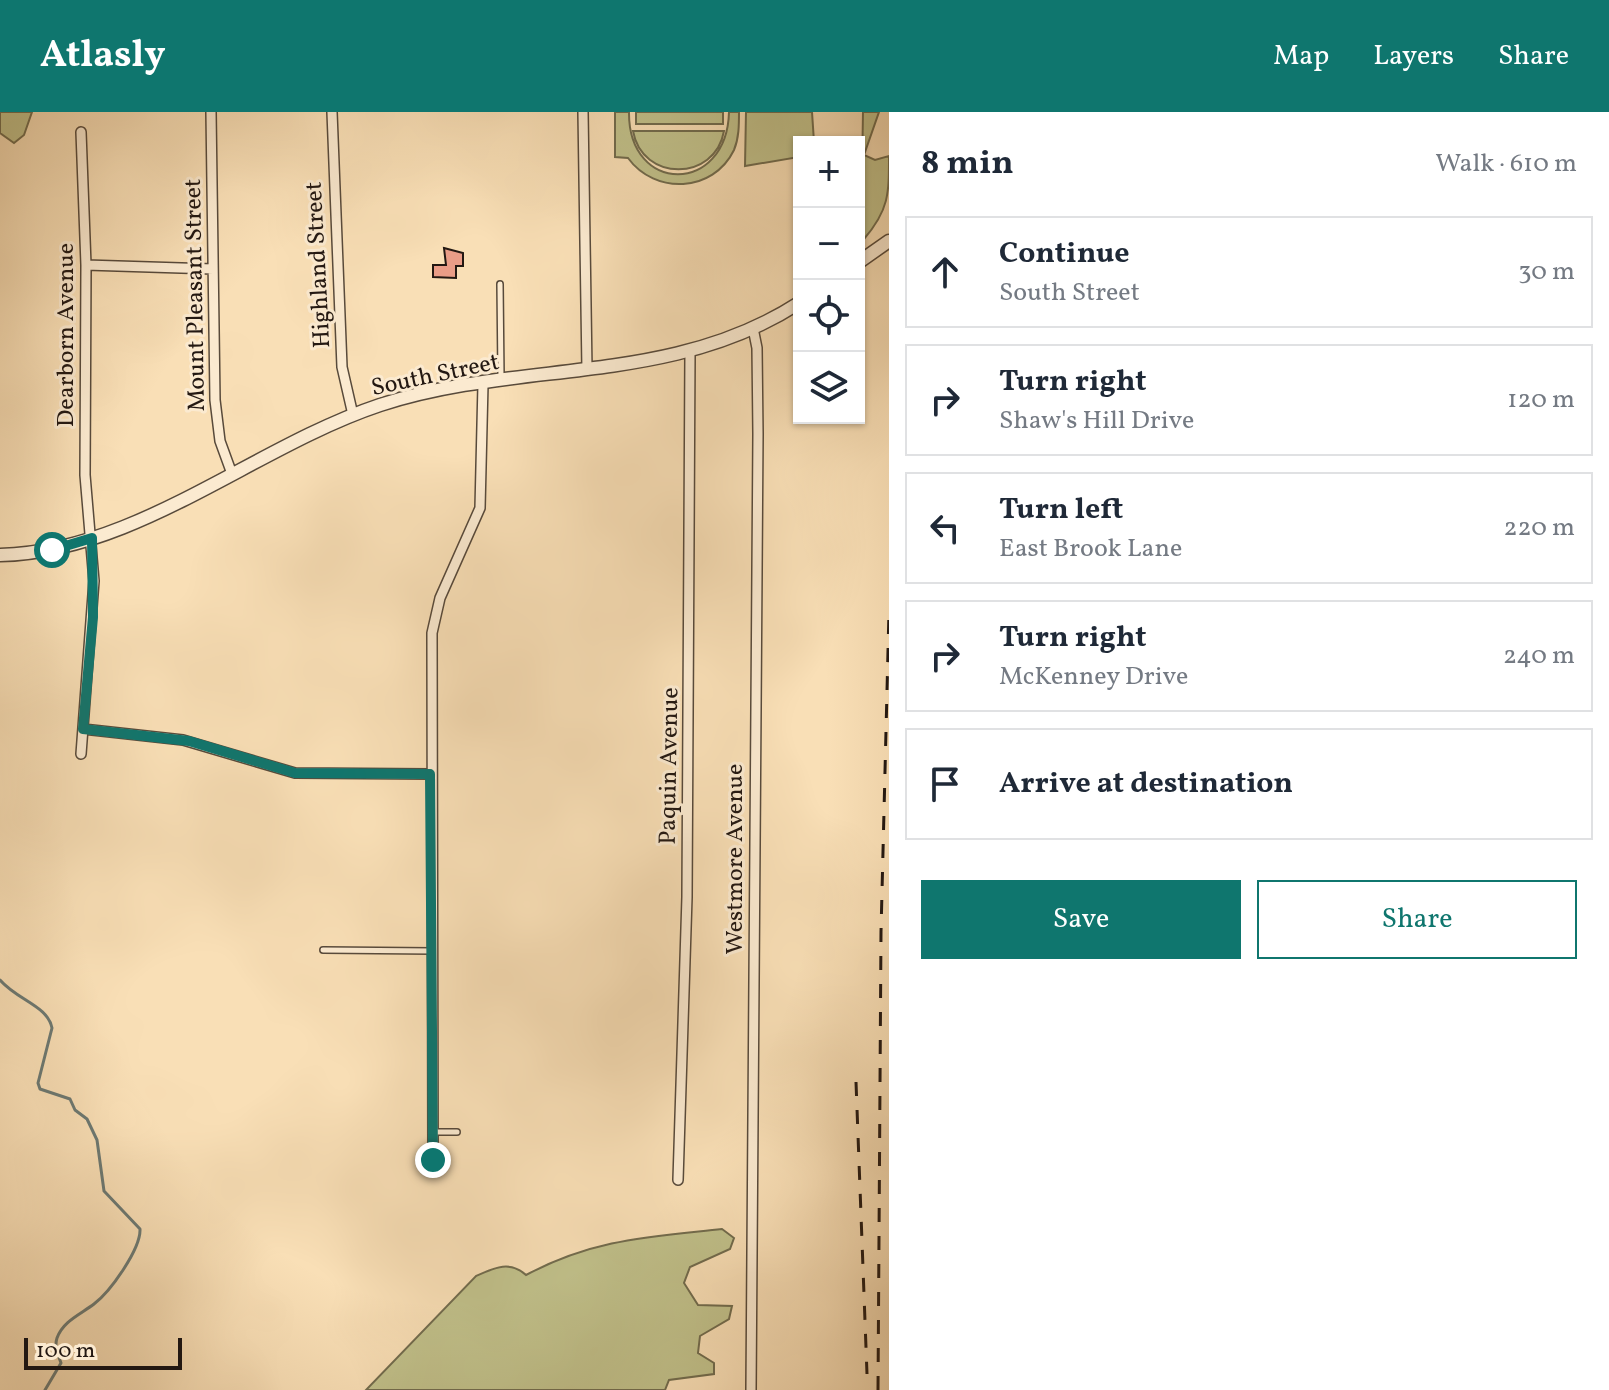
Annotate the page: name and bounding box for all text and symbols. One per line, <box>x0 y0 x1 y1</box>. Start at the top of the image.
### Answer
text: Atlasly <box>40 30 166 83</box>
text: Map <box>1273 37 1329 76</box>
text: Layers <box>1373 37 1454 76</box>
text: Share <box>1498 37 1569 76</box>
map controls <box>793 136 865 424</box>
button: + <box>793 136 865 208</box>
text: 8 min <box>921 141 1014 188</box>
text: Walk · 610 m <box>1435 146 1577 182</box>
street label: Mount Pleasant Street <box>177 178 215 412</box>
street label: Highland Street <box>298 181 340 349</box>
button: − <box>793 208 865 280</box>
text: Continue <box>999 233 1130 275</box>
street label: Dearborn Avenue <box>50 243 84 427</box>
icon: ahead <box>923 250 967 294</box>
text: 30 m <box>1518 254 1575 290</box>
text: South Street <box>999 275 1140 311</box>
button: locate <box>793 280 865 352</box>
street label: South Street <box>368 346 503 406</box>
button: layers <box>793 352 865 424</box>
text: Turn right <box>999 361 1147 403</box>
icon: right <box>923 378 967 422</box>
text: 120 m <box>1507 382 1575 418</box>
text: Shaw's Hill Drive <box>999 403 1194 439</box>
text: Turn left <box>999 489 1123 531</box>
icon: left <box>923 506 967 550</box>
text: 220 m <box>1503 510 1575 546</box>
text: East Brook Lane <box>999 531 1182 567</box>
route start <box>34 532 70 568</box>
text: Turn right <box>999 617 1147 659</box>
icon: right <box>923 634 967 678</box>
text: 240 m <box>1503 638 1575 674</box>
text: McKenney Drive <box>999 659 1188 695</box>
street label: Paquin Avenue <box>652 687 688 845</box>
icon: arrive <box>923 762 967 806</box>
text: Arrive at destination <box>999 763 1293 805</box>
street label: Westmore Avenue <box>719 764 753 954</box>
button: Save <box>921 880 1241 959</box>
button: Share <box>1257 880 1577 959</box>
route end <box>415 1142 451 1178</box>
scale bar <box>24 1334 182 1370</box>
text: 100 m <box>36 1336 95 1367</box>

